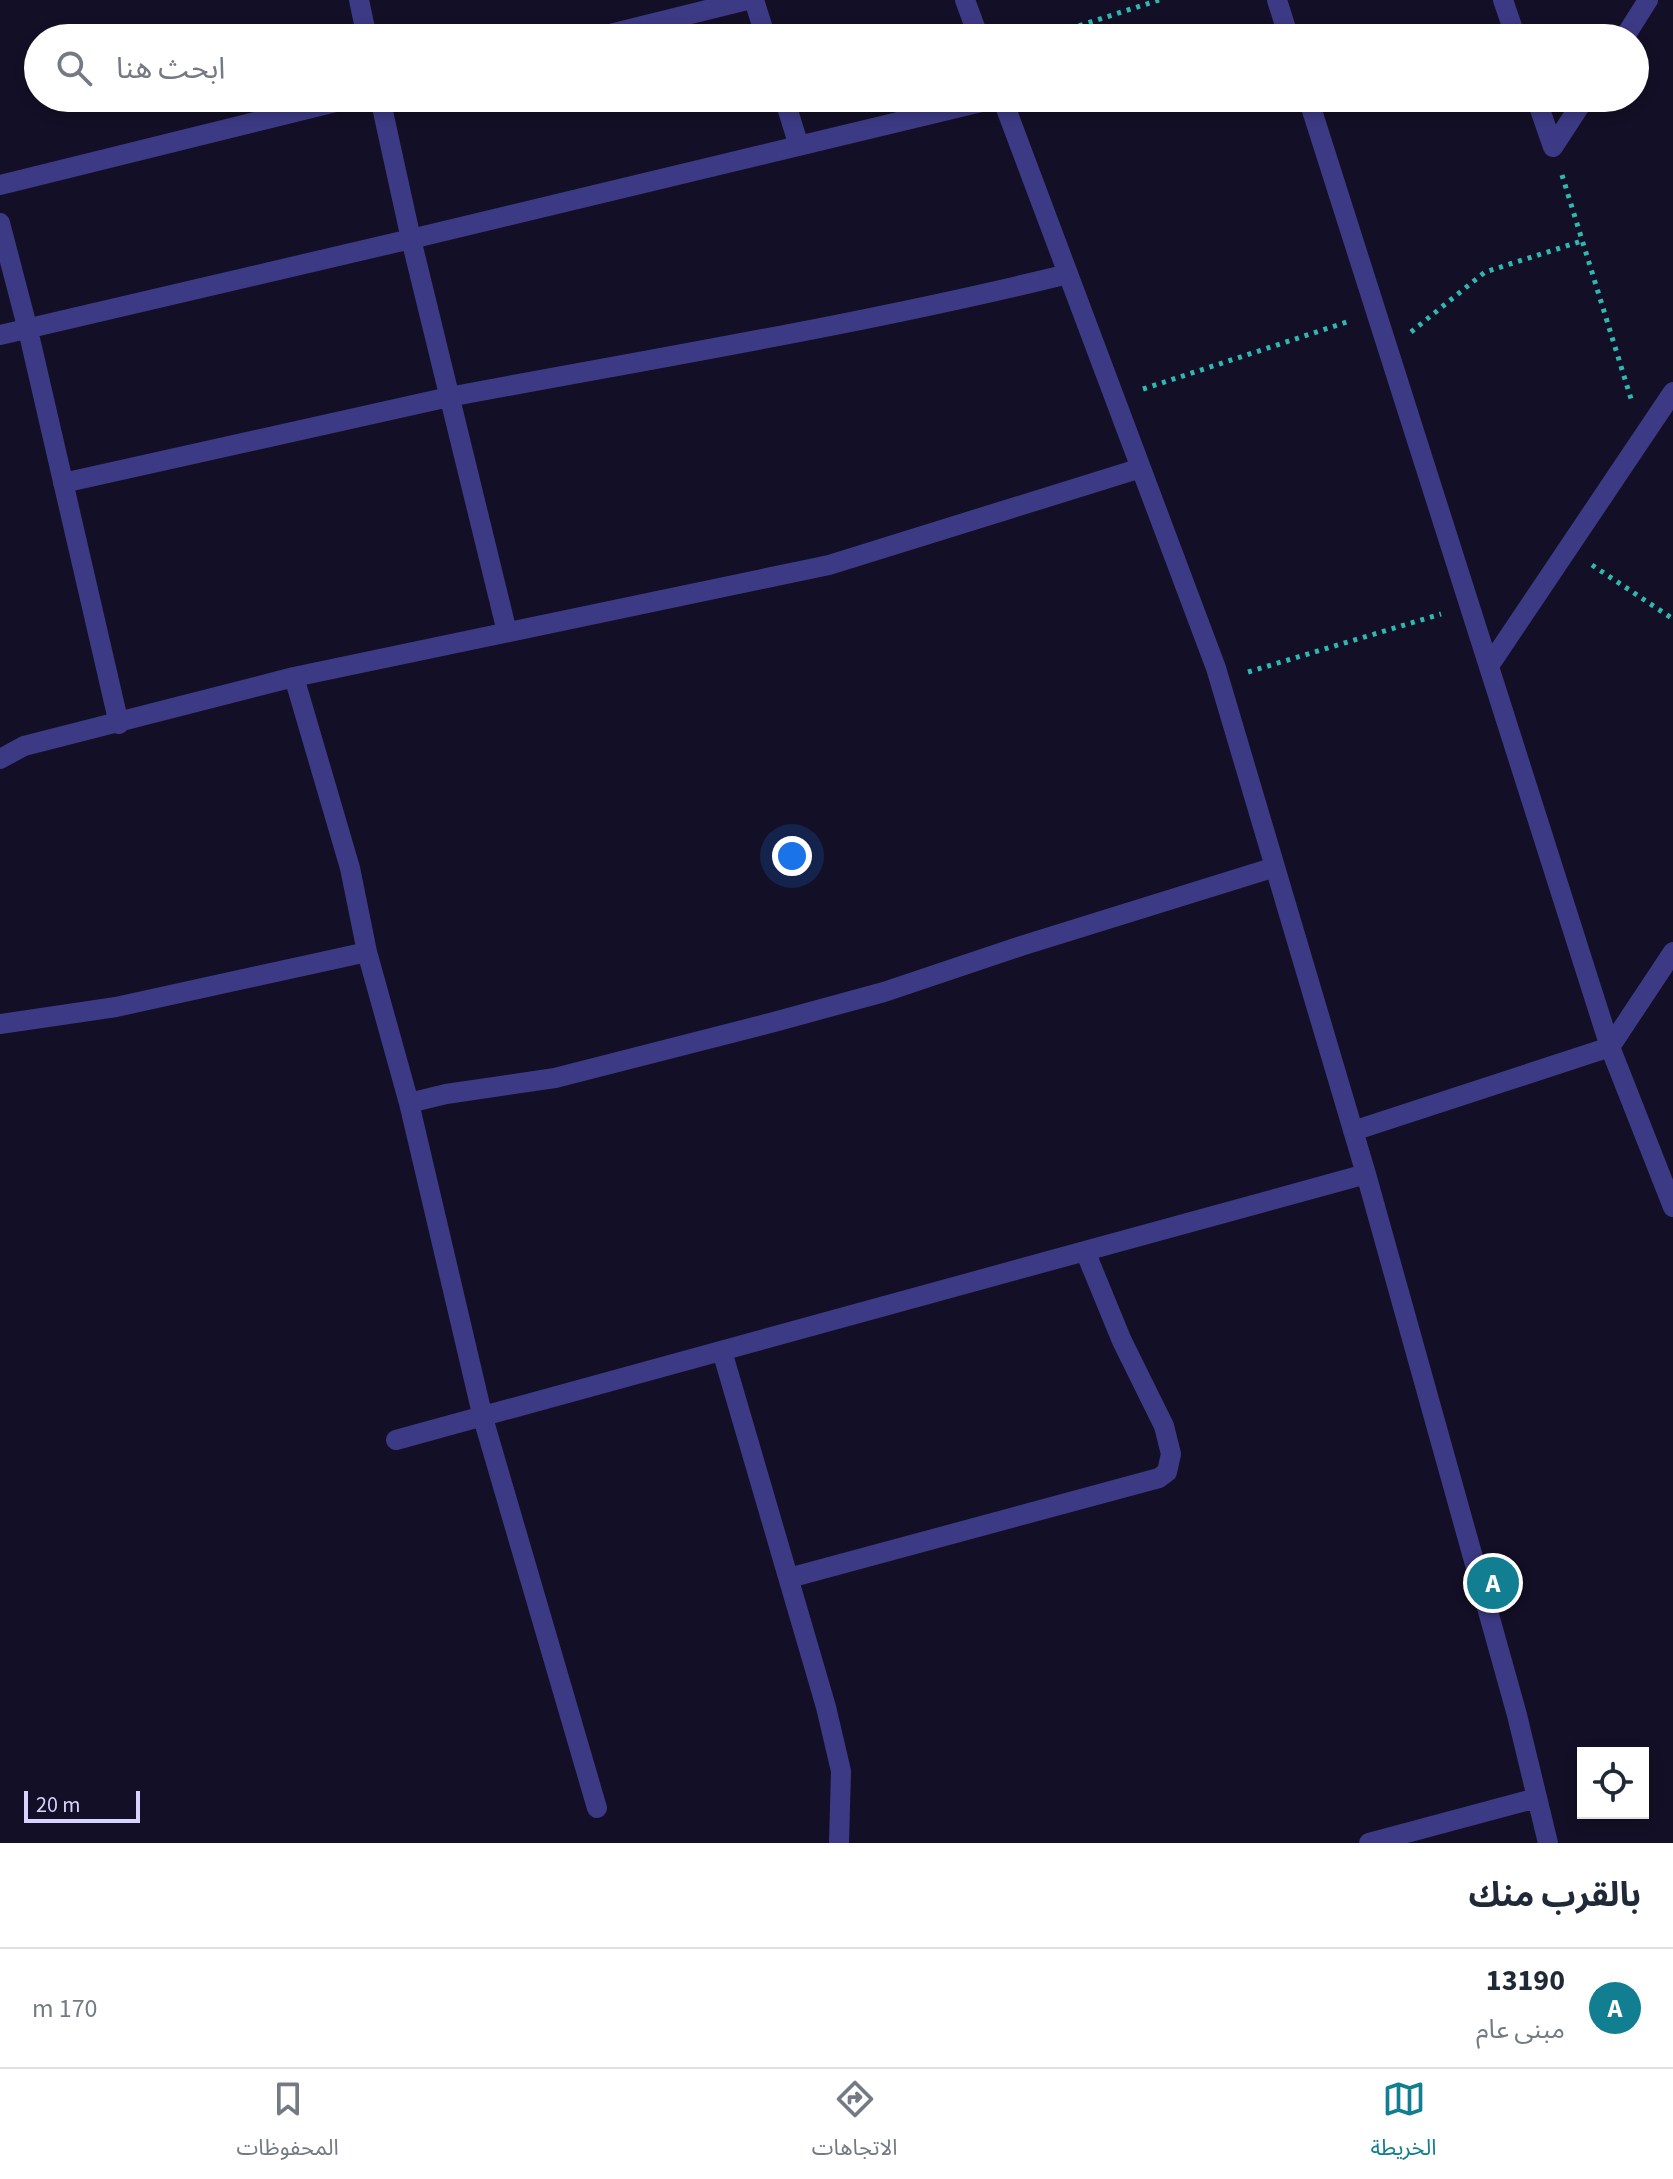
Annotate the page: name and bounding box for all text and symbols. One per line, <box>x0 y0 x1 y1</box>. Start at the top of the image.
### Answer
search box <box>24 24 1649 112</box>
icon: search <box>52 46 96 90</box>
text: ابحث هنا <box>116 47 225 90</box>
your location <box>772 836 812 876</box>
pin: A <box>1467 1553 1519 1613</box>
map controls <box>1577 1747 1649 1819</box>
button: locate <box>1577 1747 1649 1819</box>
scale bar <box>24 1787 140 1823</box>
text: 20 m <box>36 1789 81 1821</box>
text: بالقرب منك <box>1468 1871 1641 1920</box>
text: 13190 <box>1486 1959 1565 2002</box>
text: 170 m <box>32 1990 98 2027</box>
text: A <box>1608 1990 1622 2027</box>
text: مبنى عام <box>1476 2011 1565 2048</box>
tab: المحفوظات <box>237 2077 339 2171</box>
tab: الاتجاهات <box>812 2077 898 2171</box>
tab: الخريطة <box>1371 2077 1437 2171</box>

